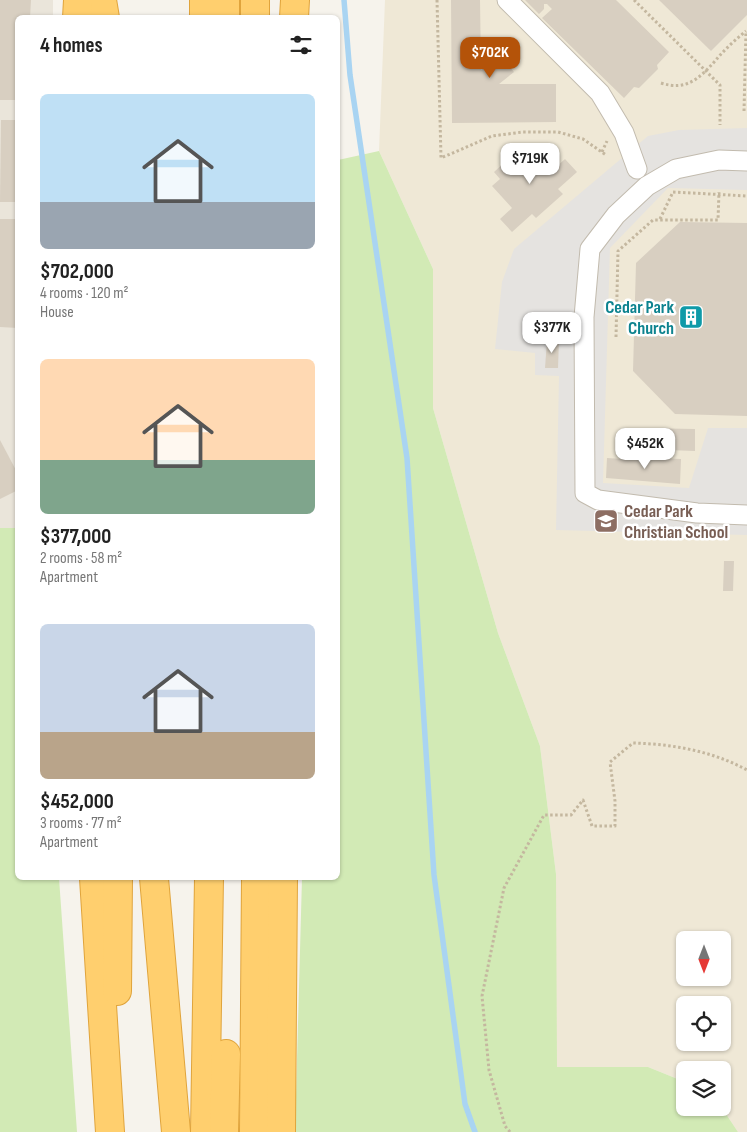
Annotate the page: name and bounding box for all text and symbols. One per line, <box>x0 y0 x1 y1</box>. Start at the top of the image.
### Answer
icon: filters <box>287 31 315 59</box>
text: 4 homes <box>40 33 103 58</box>
pin: $702K <box>455 36 525 79</box>
text: $702K <box>471 43 509 62</box>
icon: home <box>133 126 223 216</box>
pin: $719K <box>495 142 565 185</box>
text: $719K <box>512 149 548 168</box>
text: $702,000 <box>40 259 114 284</box>
text: 4 rooms · 120 m² <box>40 284 128 303</box>
place label: Cedar Park Church <box>605 297 674 339</box>
text: House <box>40 303 74 322</box>
building icon: Cedar Park Church <box>678 304 704 330</box>
pin: $377K <box>517 312 587 354</box>
text: $377K <box>533 318 571 337</box>
icon: home <box>133 391 223 481</box>
pin: $452K <box>610 428 680 470</box>
text: $452K <box>626 434 664 453</box>
place label: Cedar Park Christian School <box>624 501 728 543</box>
school or university icon: Cedar Park Christian School <box>593 508 619 534</box>
text: $377,000 <box>40 524 111 549</box>
text: 2 rooms · 58 m² <box>40 549 122 568</box>
text: Apartment <box>40 568 98 587</box>
icon: home <box>133 656 223 746</box>
text: $452,000 <box>40 789 114 814</box>
text: 3 rooms · 77 m² <box>40 814 122 833</box>
text: Apartment <box>40 833 98 852</box>
north arrow <box>676 931 731 986</box>
map controls <box>676 931 731 1116</box>
button: locate <box>676 996 731 1051</box>
button: layers <box>676 1061 731 1116</box>

